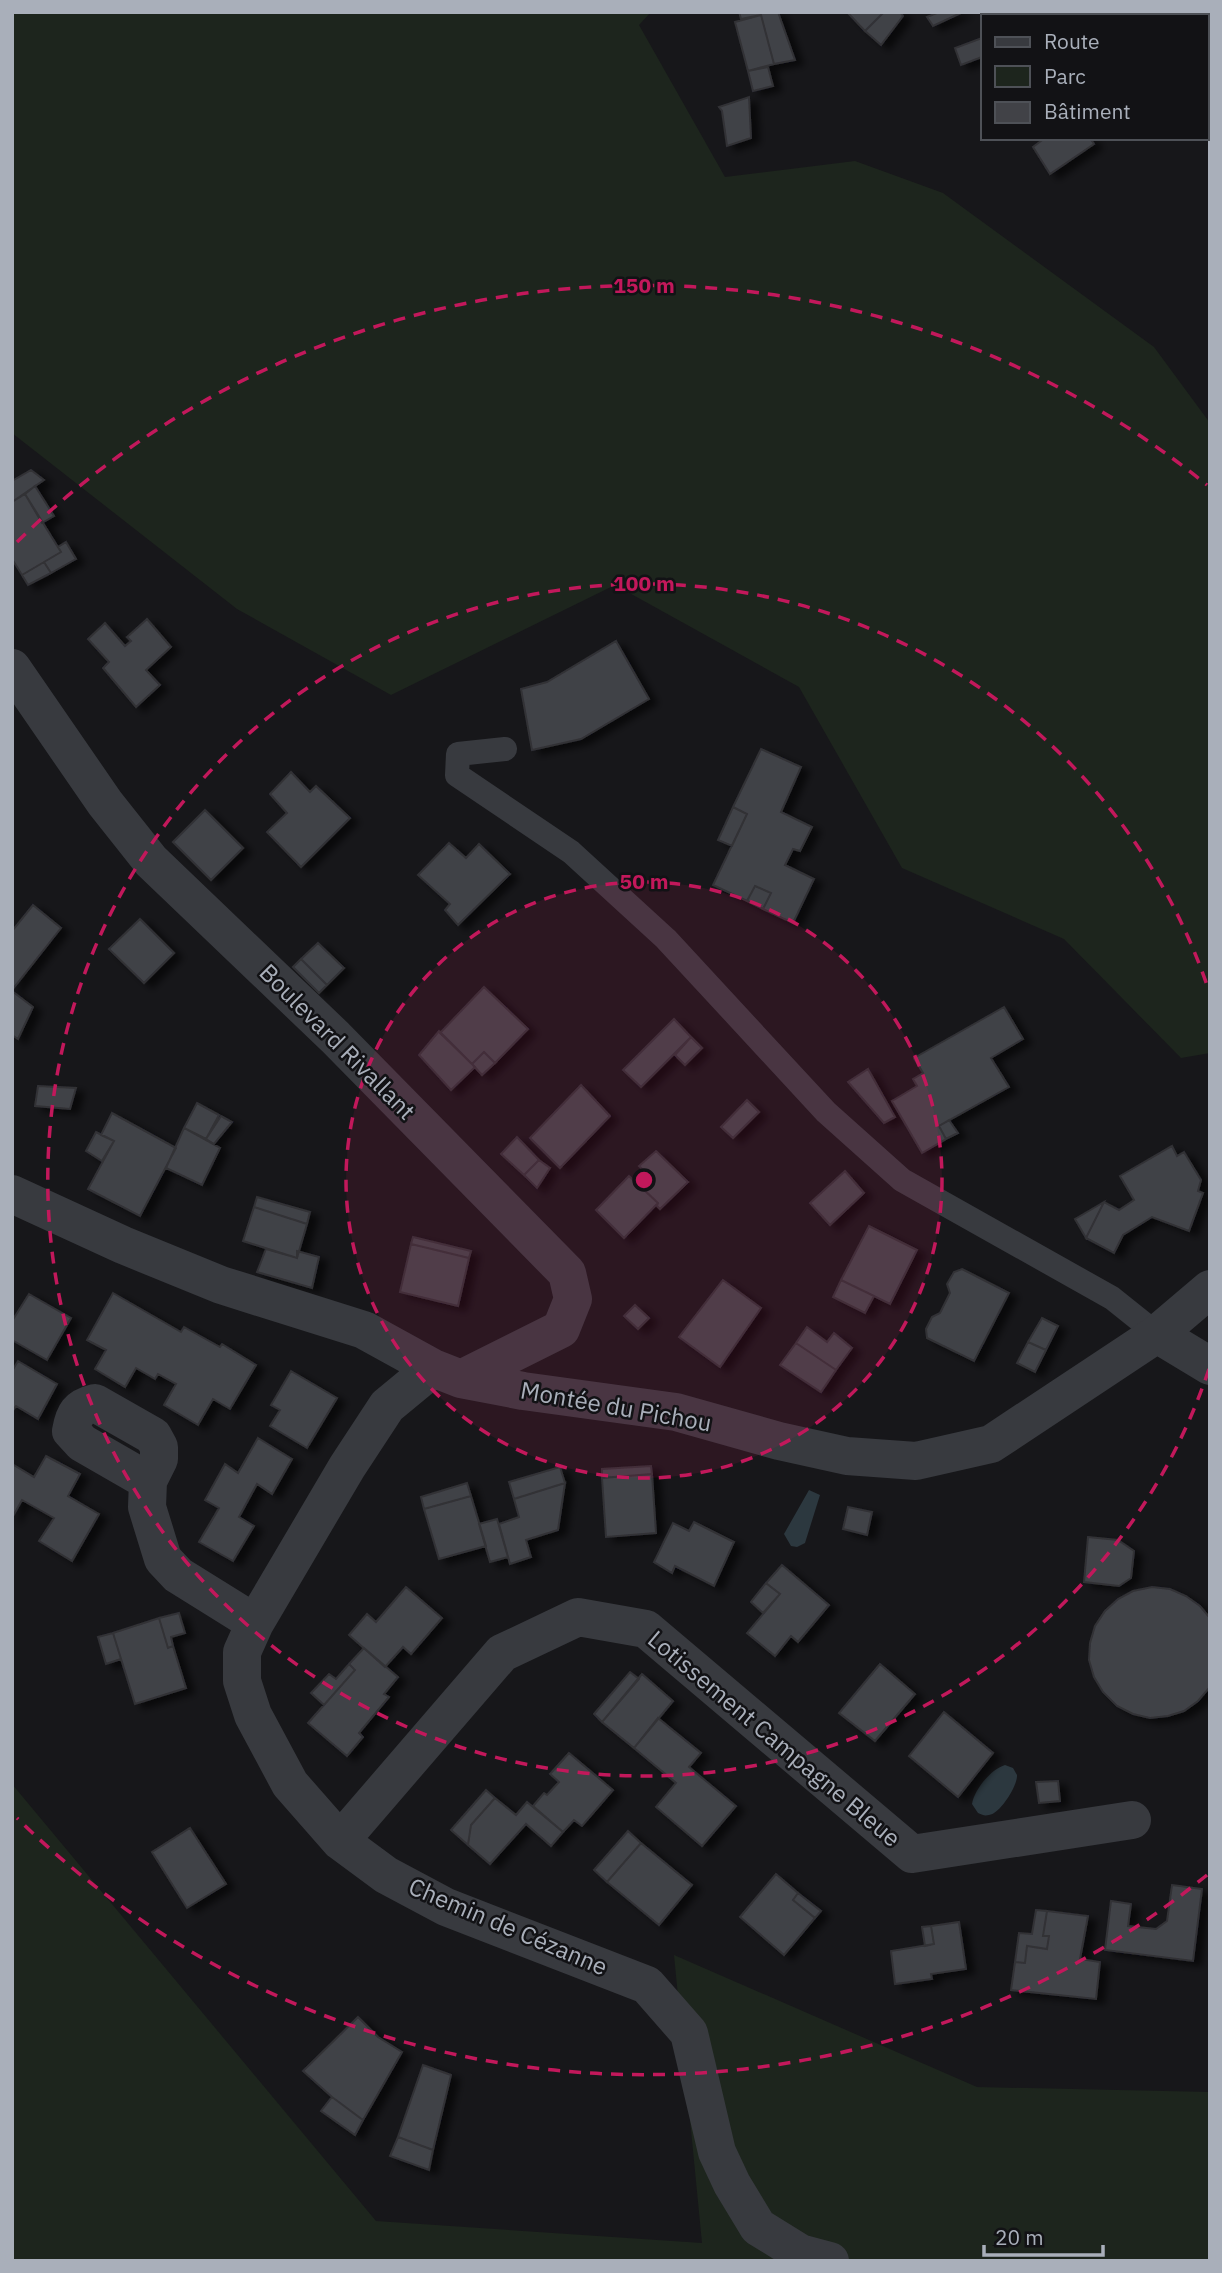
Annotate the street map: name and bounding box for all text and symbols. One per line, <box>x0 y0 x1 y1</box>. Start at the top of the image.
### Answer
legend <box>981 14 1208 140</box>
text: Route <box>1044 27 1100 55</box>
text: Parc <box>1044 62 1086 90</box>
text: Bâtiment <box>1044 97 1131 125</box>
text: 150 m <box>613 271 675 299</box>
text: 100 m <box>613 569 675 597</box>
text: 50 m <box>620 867 668 895</box>
street label: Boulevard Rivallant <box>253 956 423 1126</box>
centre of rings <box>632 1168 656 1192</box>
street label: Montée du Pichou <box>518 1373 714 1439</box>
street label: Lotissement Campagne Bleue <box>642 1623 908 1854</box>
street label: Chemin de Cézanne <box>404 1870 613 1982</box>
scale bar <box>984 2214 1103 2258</box>
text: 20 m <box>995 2223 1044 2251</box>

